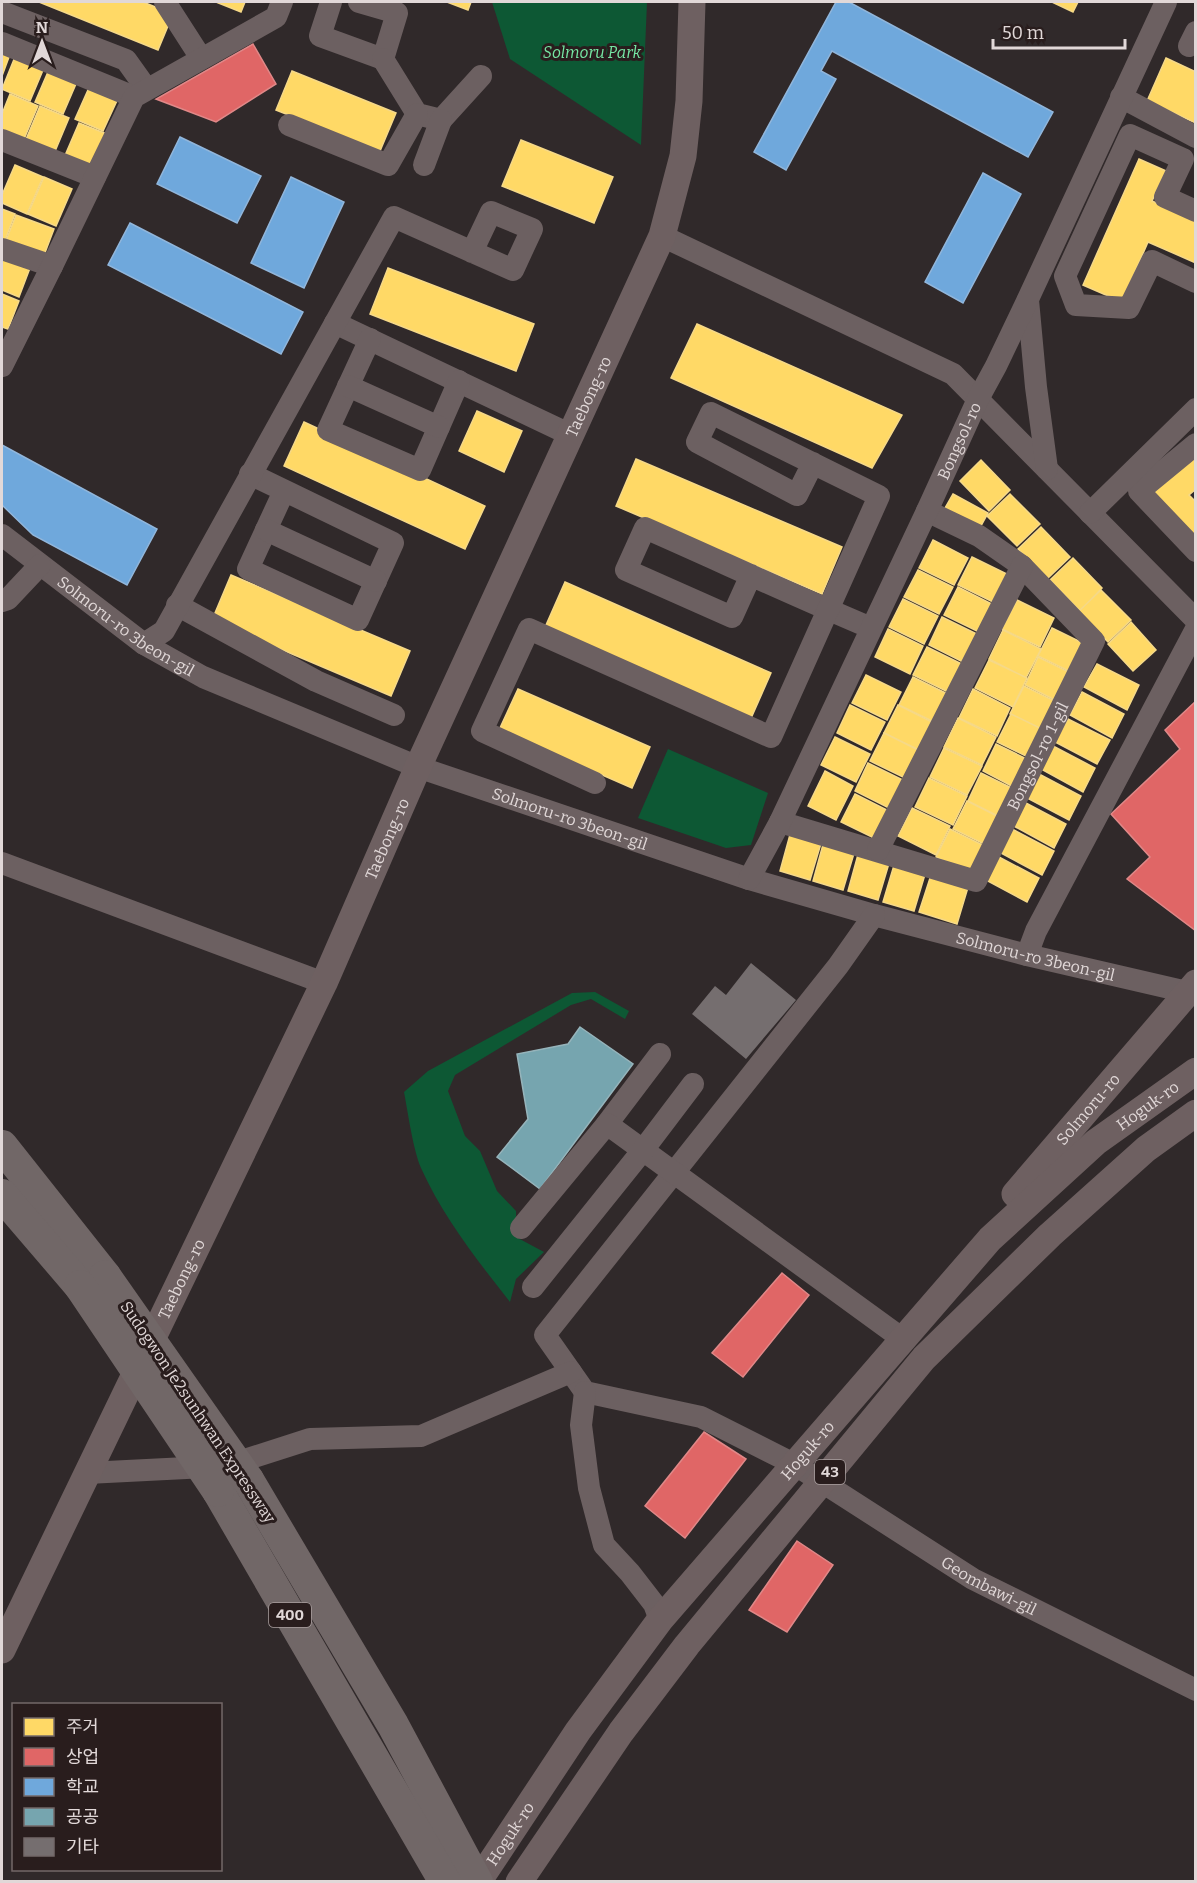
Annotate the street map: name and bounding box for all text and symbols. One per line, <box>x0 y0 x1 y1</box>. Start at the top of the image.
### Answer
north arrow <box>12 12 72 72</box>
scale bar <box>993 12 1125 50</box>
text: N <box>36 18 48 37</box>
text: 50 m <box>1002 22 1044 44</box>
park label: Solmoru Park <box>543 43 642 62</box>
street label: Taebong-ro <box>562 353 615 440</box>
street label: Bongsol-ro <box>933 399 985 482</box>
street label: Solmoru-ro 3beon-gil <box>54 572 198 680</box>
street label: Bongsol-ro 1-gil <box>1003 698 1072 813</box>
street label: Solmoru-ro 3beon-gil <box>490 783 650 854</box>
street label: Taebong-ro <box>361 795 413 882</box>
street label: Solmoru-ro 3beon-gil <box>954 927 1117 985</box>
street label: Solmoru-ro <box>1052 1069 1124 1149</box>
street label: Hoguk-ro <box>1113 1077 1182 1134</box>
street label: Taebong-ro <box>154 1236 209 1322</box>
street label: Sudogwon Je2sunhwan Expressway <box>116 1297 280 1527</box>
street label: Hoguk-ro <box>776 1417 838 1483</box>
road number: 43 <box>815 1460 845 1484</box>
street label: Geombawi-gil <box>938 1552 1040 1619</box>
road number: 400 <box>269 1603 311 1627</box>
legend <box>12 1703 222 1871</box>
text: 주거 <box>66 1716 99 1738</box>
text: 상업 <box>66 1746 99 1768</box>
text: 학교 <box>66 1776 99 1798</box>
street label: Hoguk-ro <box>482 1798 538 1869</box>
text: 공공 <box>66 1806 99 1828</box>
text: 기타 <box>66 1836 100 1858</box>

